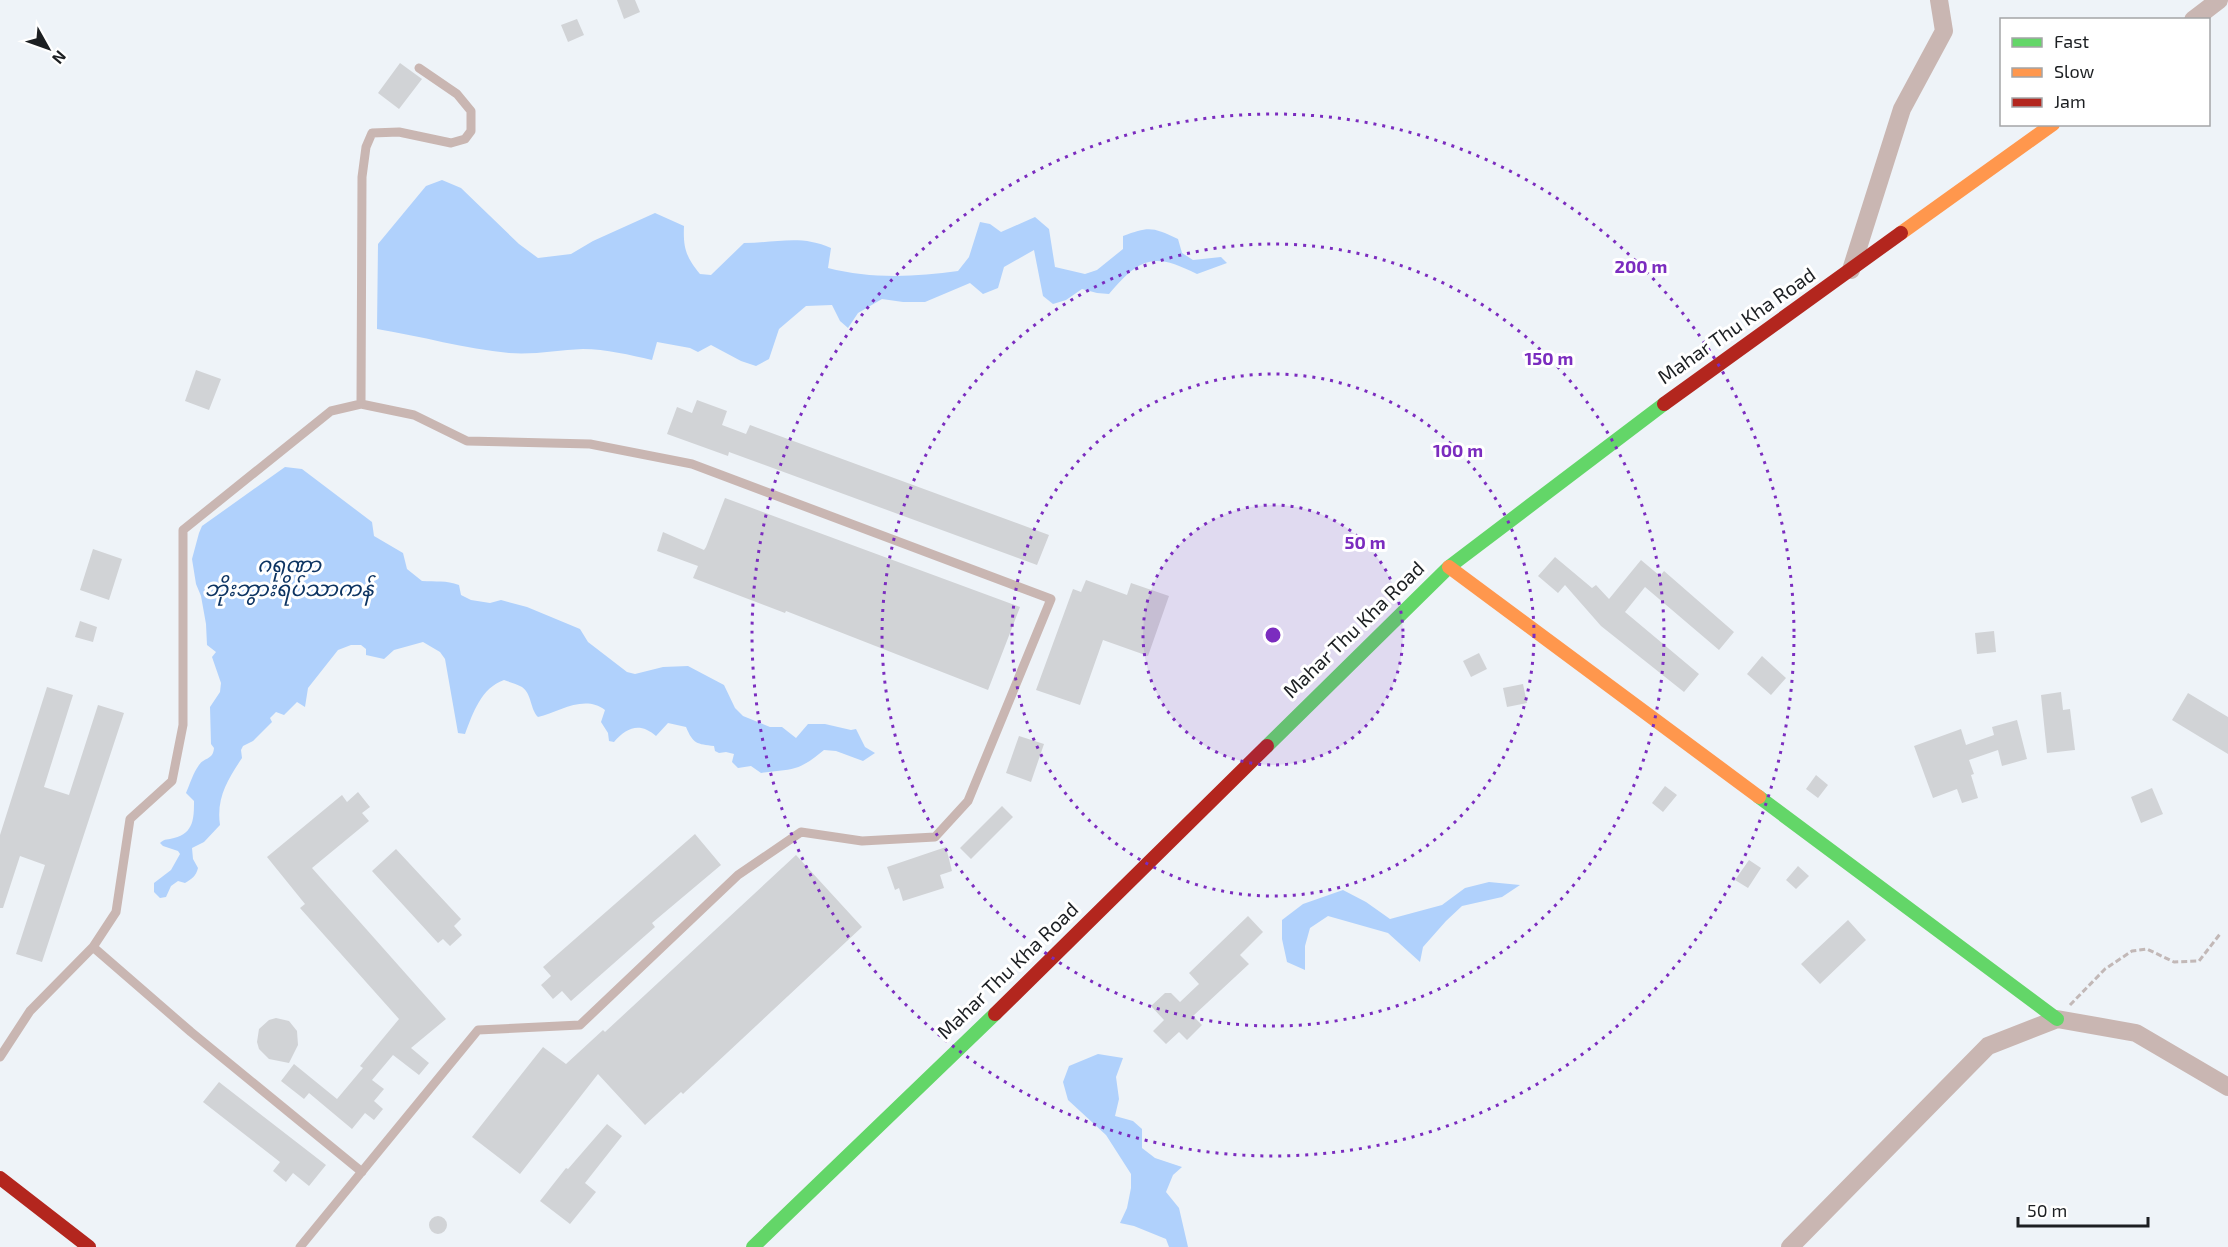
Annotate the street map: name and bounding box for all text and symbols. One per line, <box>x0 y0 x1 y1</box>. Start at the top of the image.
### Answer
north arrow <box>18 18 78 78</box>
legend <box>2000 18 2210 126</box>
text: Fast <box>2054 30 2089 52</box>
text: N <box>49 47 71 68</box>
text: Slow <box>2054 60 2095 82</box>
text: Jam <box>2054 90 2086 112</box>
text: 200 m <box>1615 255 1667 277</box>
street label: Mahar Thu Kha Road <box>1653 262 1819 388</box>
text: 150 m <box>1525 347 1573 369</box>
text: 100 m <box>1433 439 1483 461</box>
text: 50 m <box>1344 531 1386 553</box>
water label: ဂရုဏာ ဘိုးဘွားရိပ်သာကန် <box>205 551 376 606</box>
street label: Mahar Thu Kha Road <box>1277 555 1429 703</box>
centre of rings <box>1263 625 1283 645</box>
street label: Mahar Thu Kha Road <box>931 896 1083 1044</box>
scale bar <box>2018 1190 2148 1228</box>
text: 50 m <box>2027 1199 2067 1221</box>

